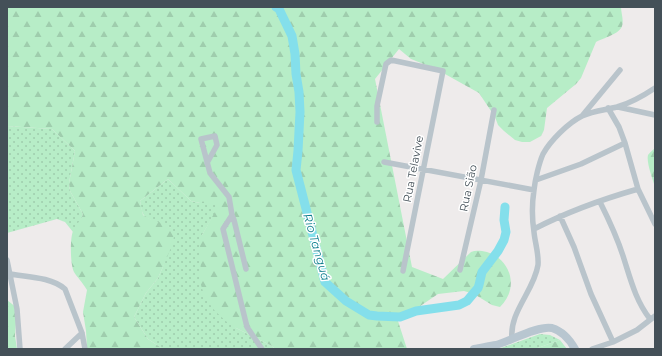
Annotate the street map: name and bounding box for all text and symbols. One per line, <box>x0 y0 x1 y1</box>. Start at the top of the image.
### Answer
street label: Rua Telavive <box>400 134 426 204</box>
street label: Rua Sião <box>456 163 480 213</box>
water label: Rio Tanguá <box>300 212 334 282</box>

